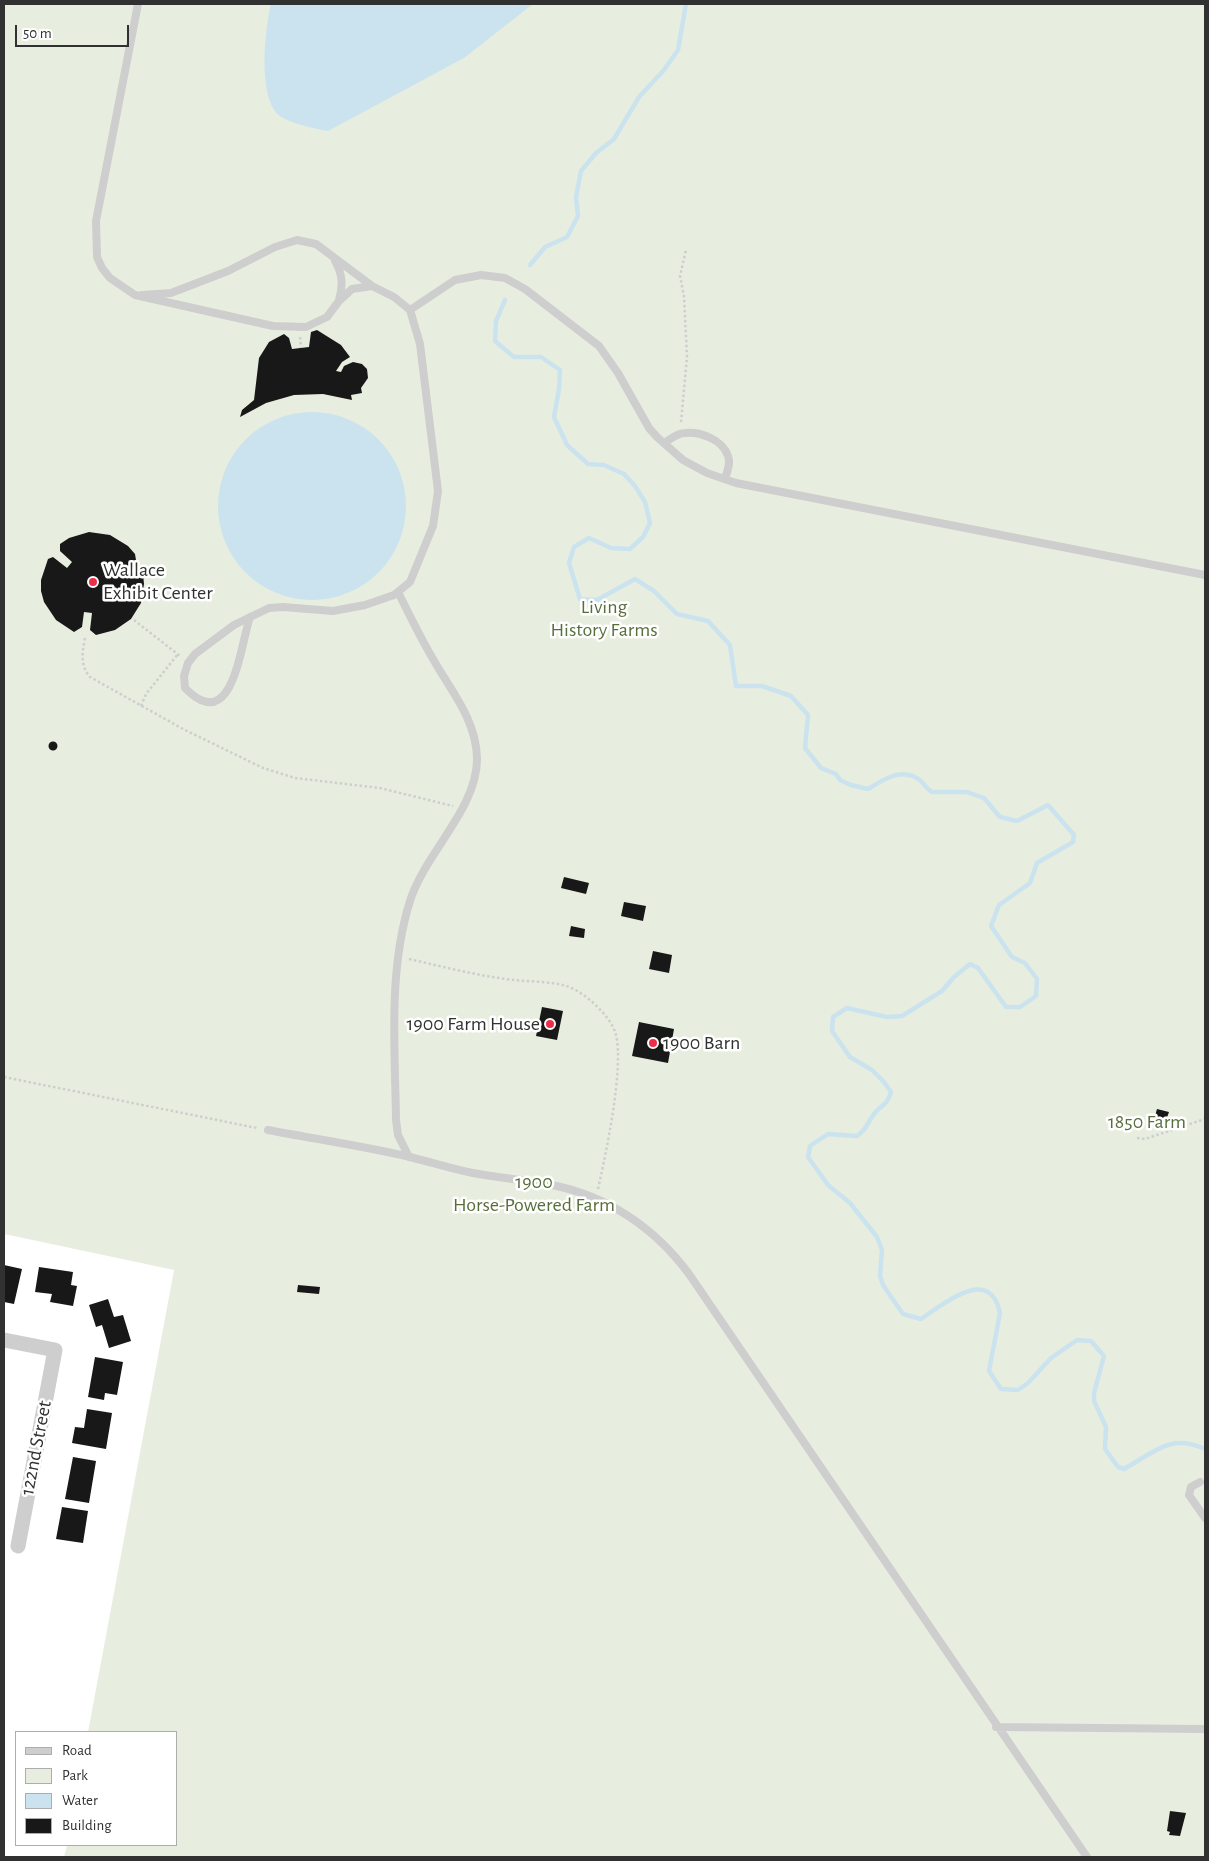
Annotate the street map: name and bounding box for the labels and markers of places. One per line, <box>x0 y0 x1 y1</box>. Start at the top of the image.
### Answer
place label: Wallace Exhibit Center <box>103 558 213 605</box>
marker: Wallace Exhibit Center <box>87 576 99 588</box>
place label: 1900 Farm House <box>406 1012 540 1036</box>
marker: 1900 Farm House <box>544 1018 556 1030</box>
place label: 1900 Barn <box>663 1031 740 1055</box>
marker: 1900 Barn <box>647 1037 659 1049</box>

